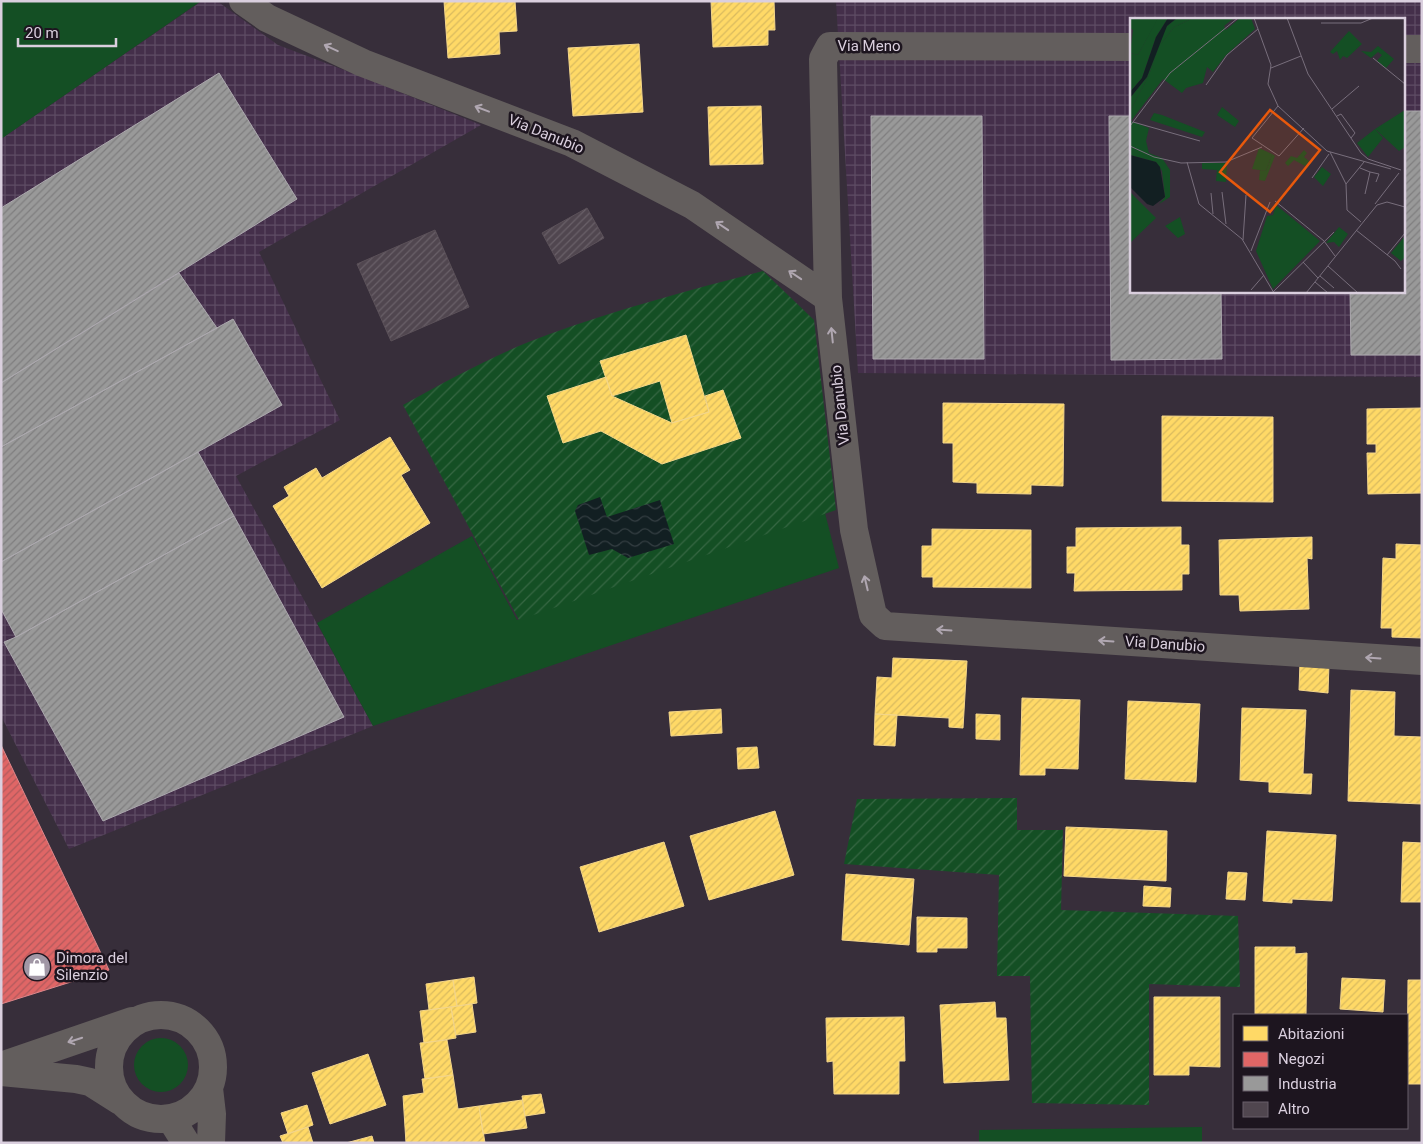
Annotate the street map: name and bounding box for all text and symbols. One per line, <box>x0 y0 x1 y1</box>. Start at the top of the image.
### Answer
scale bar <box>18 15 115 47</box>
inset map <box>1130 18 1406 292</box>
text: 20 m <box>25 24 59 42</box>
street label: Via Meno <box>838 37 900 55</box>
one-way arrow <box>324 43 339 53</box>
one-way arrow <box>475 104 490 113</box>
street label: Via Danubio <box>505 111 587 157</box>
one-way arrow <box>715 220 729 231</box>
one-way arrow <box>788 270 802 281</box>
one-way arrow <box>827 328 837 344</box>
street label: Via Danubio <box>827 364 853 446</box>
one-way arrow <box>861 575 870 591</box>
one-way arrow <box>936 625 952 634</box>
street label: Via Danubio <box>1124 632 1206 656</box>
one-way arrow <box>1098 636 1114 645</box>
one-way arrow <box>1365 653 1381 662</box>
place label: Dimora del Silenzio <box>56 949 128 984</box>
shop icon: Dimora del Silenzio <box>22 952 52 982</box>
legend <box>1233 1014 1408 1129</box>
text: Abitazioni <box>1278 1025 1345 1043</box>
one-way arrow <box>68 1036 84 1045</box>
text: Negozi <box>1278 1050 1325 1068</box>
text: Industria <box>1278 1075 1337 1093</box>
text: Altro <box>1278 1100 1310 1118</box>

